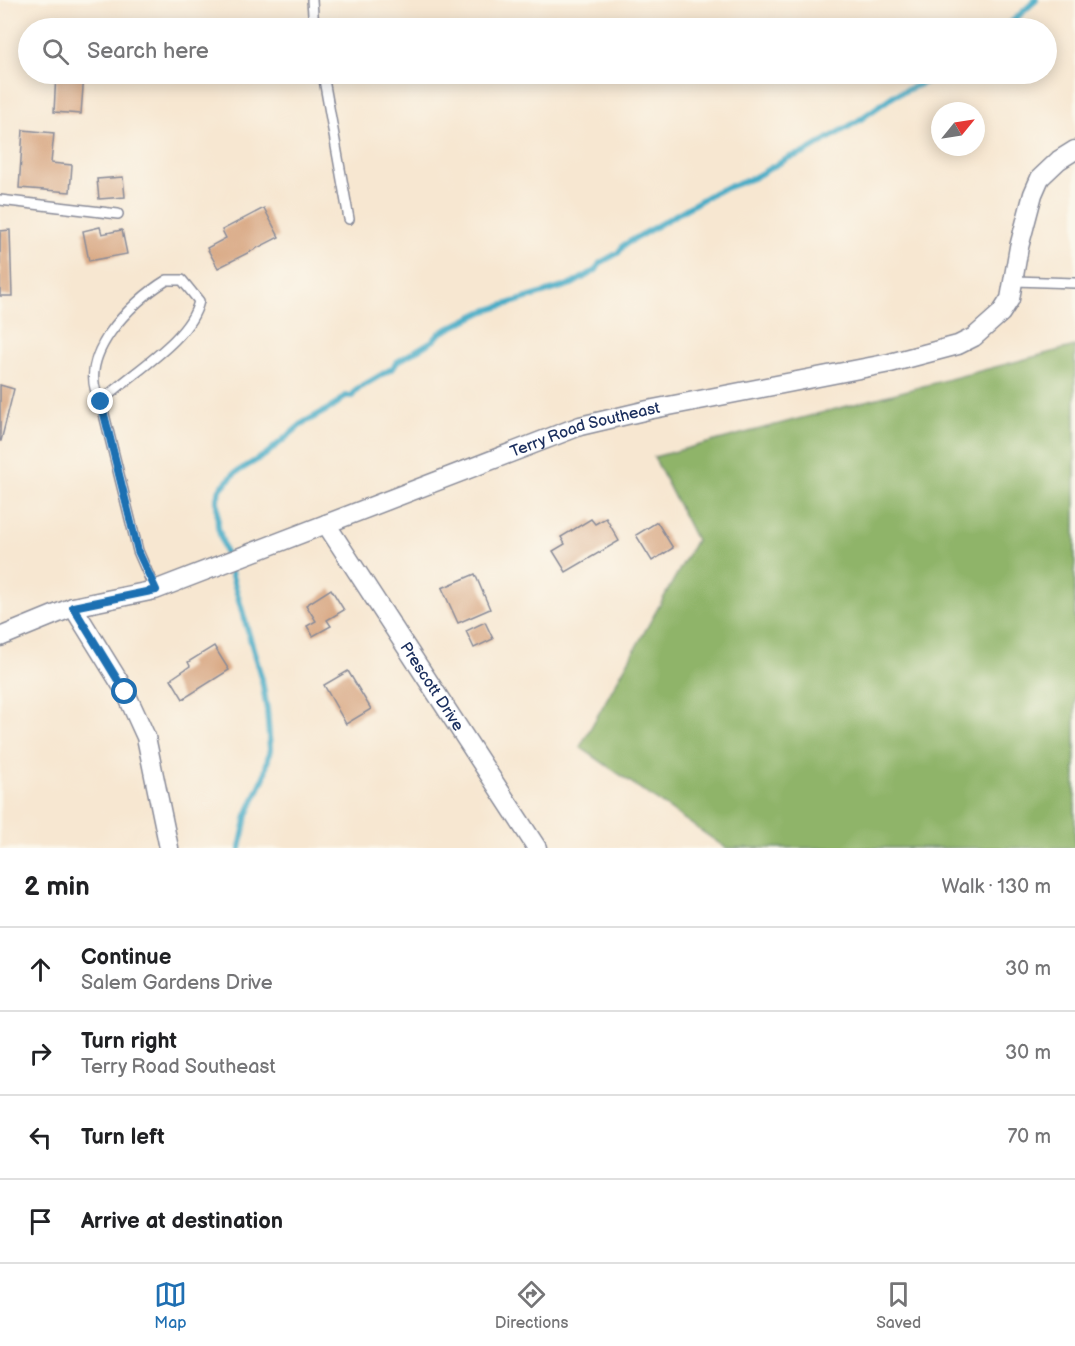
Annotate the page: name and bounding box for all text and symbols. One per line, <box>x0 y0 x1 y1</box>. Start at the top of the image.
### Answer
search box <box>18 18 1057 84</box>
icon: search <box>39 35 72 68</box>
text: Search here <box>87 38 209 65</box>
north arrow <box>931 102 985 156</box>
route end <box>87 388 113 414</box>
street label: Terry Road Southeast <box>507 398 661 462</box>
street label: Prescott Drive <box>396 639 468 735</box>
route start <box>111 678 137 704</box>
text: 2 min <box>24 872 90 903</box>
text: Walk · 130 m <box>942 875 1051 899</box>
text: Continue <box>81 944 171 971</box>
icon: ahead <box>24 953 57 986</box>
text: 30 m <box>1005 957 1051 981</box>
text: Salem Gardens Drive <box>81 971 273 995</box>
text: Turn right <box>81 1028 177 1055</box>
icon: right <box>24 1037 57 1070</box>
text: 30 m <box>1005 1041 1051 1065</box>
text: Terry Road Southeast <box>81 1055 276 1079</box>
icon: left <box>24 1121 57 1154</box>
text: Turn left <box>81 1124 165 1151</box>
text: 70 m <box>1007 1125 1051 1149</box>
icon: arrive <box>24 1205 57 1238</box>
text: Arrive at destination <box>81 1208 283 1235</box>
tab: Map <box>154 1278 187 1333</box>
tab: Directions <box>495 1278 568 1333</box>
tab: Saved <box>876 1278 921 1333</box>

